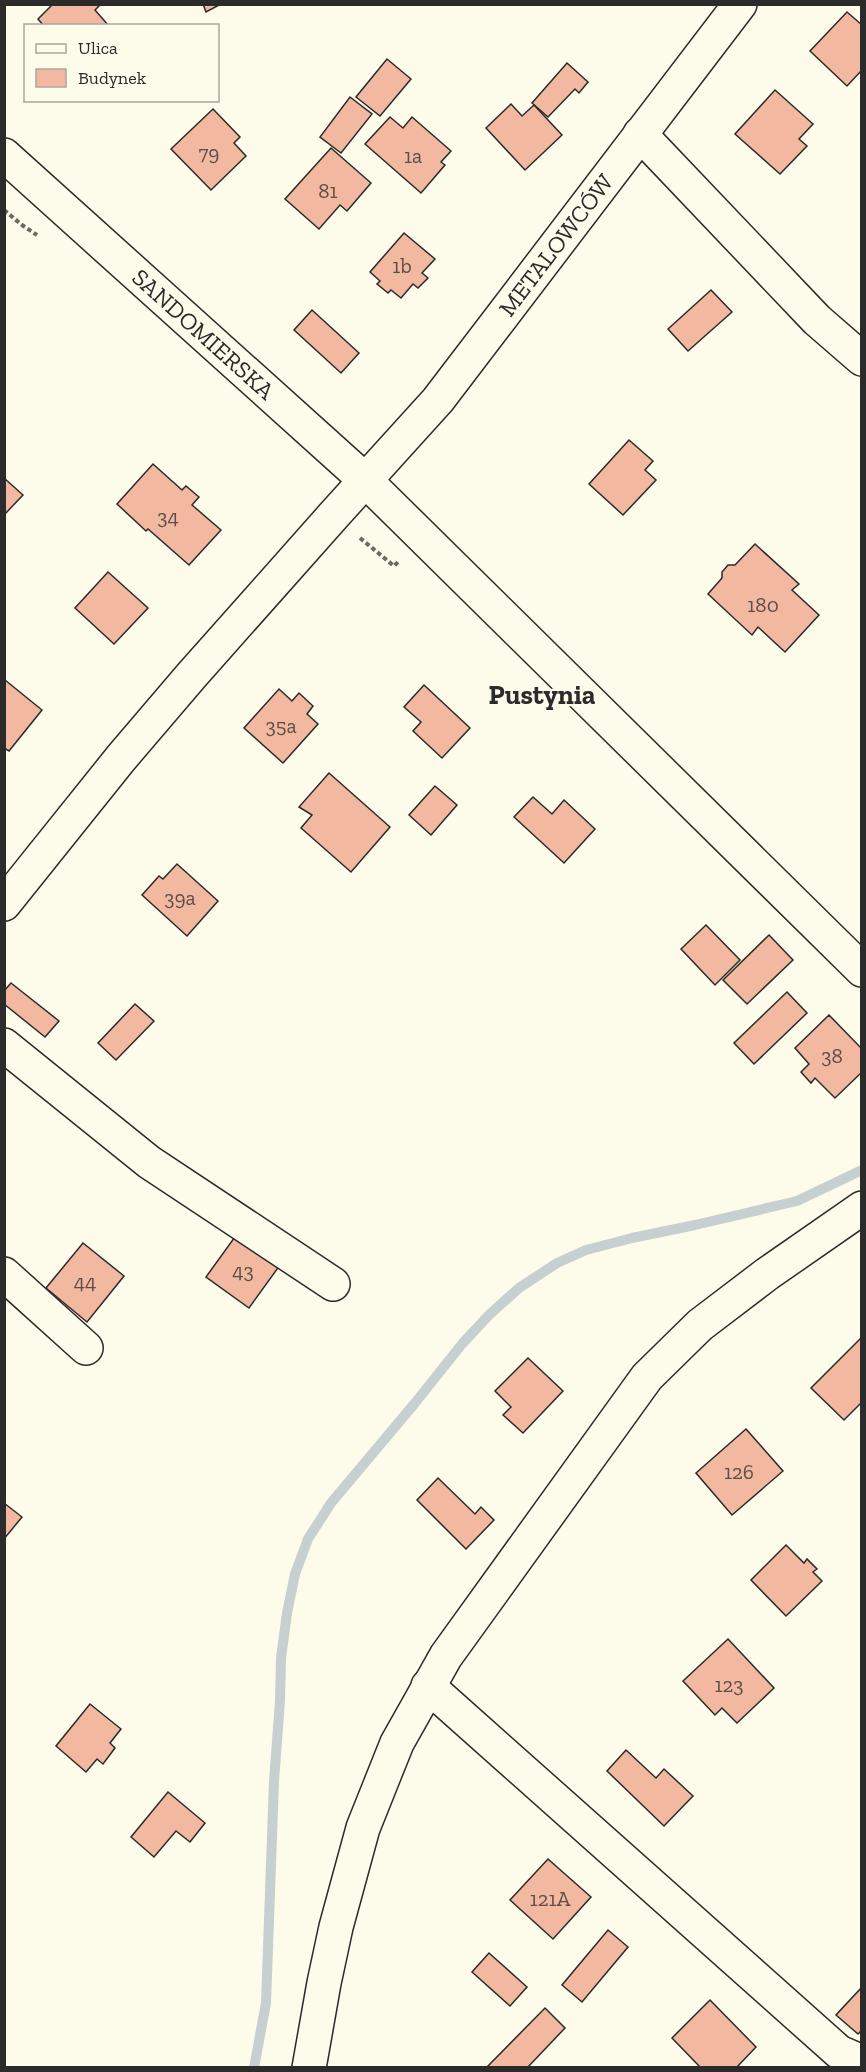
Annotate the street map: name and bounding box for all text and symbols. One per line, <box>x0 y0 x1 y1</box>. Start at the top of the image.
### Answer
legend <box>24 24 219 102</box>
text: Ulica <box>78 37 118 59</box>
text: Budynek <box>78 67 147 89</box>
house number: 79 <box>198 140 220 165</box>
house number: 1a <box>404 143 422 168</box>
street label: METALOWCÓW <box>492 167 620 322</box>
house number: 81 <box>318 178 338 203</box>
house number: 1b <box>392 253 412 278</box>
street label: SANDOMIERSKA <box>126 263 281 406</box>
house number: 34 <box>157 504 179 529</box>
house number: 180 <box>747 592 779 617</box>
district label: Pustynia <box>489 679 596 711</box>
house number: 35a <box>265 713 297 738</box>
house number: 39a <box>164 885 196 910</box>
house number: 38 <box>821 1043 843 1068</box>
house number: 43 <box>232 1258 254 1283</box>
house number: 44 <box>74 1269 96 1294</box>
house number: 126 <box>724 1459 754 1484</box>
house number: 123 <box>714 1672 744 1697</box>
house number: 121A <box>530 1886 571 1911</box>

